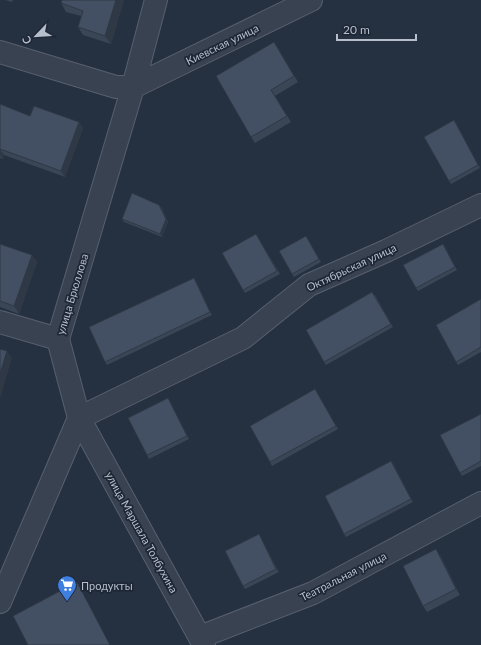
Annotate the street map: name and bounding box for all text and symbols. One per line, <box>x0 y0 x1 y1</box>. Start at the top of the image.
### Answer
north arrow <box>16 16 56 56</box>
scale bar <box>337 16 416 42</box>
street label: Киевская улица <box>183 21 261 67</box>
text: 20 m <box>343 22 370 37</box>
text: С <box>19 34 34 46</box>
street label: Октябрьская улица <box>304 240 398 294</box>
street label: улица Брюллова <box>53 252 91 336</box>
street label: улица Маршала Толбухина <box>103 469 181 595</box>
street label: Театральная улица <box>298 549 388 603</box>
supermarket icon: Продукты <box>56 574 78 602</box>
place label: Продукты <box>81 579 133 592</box>

